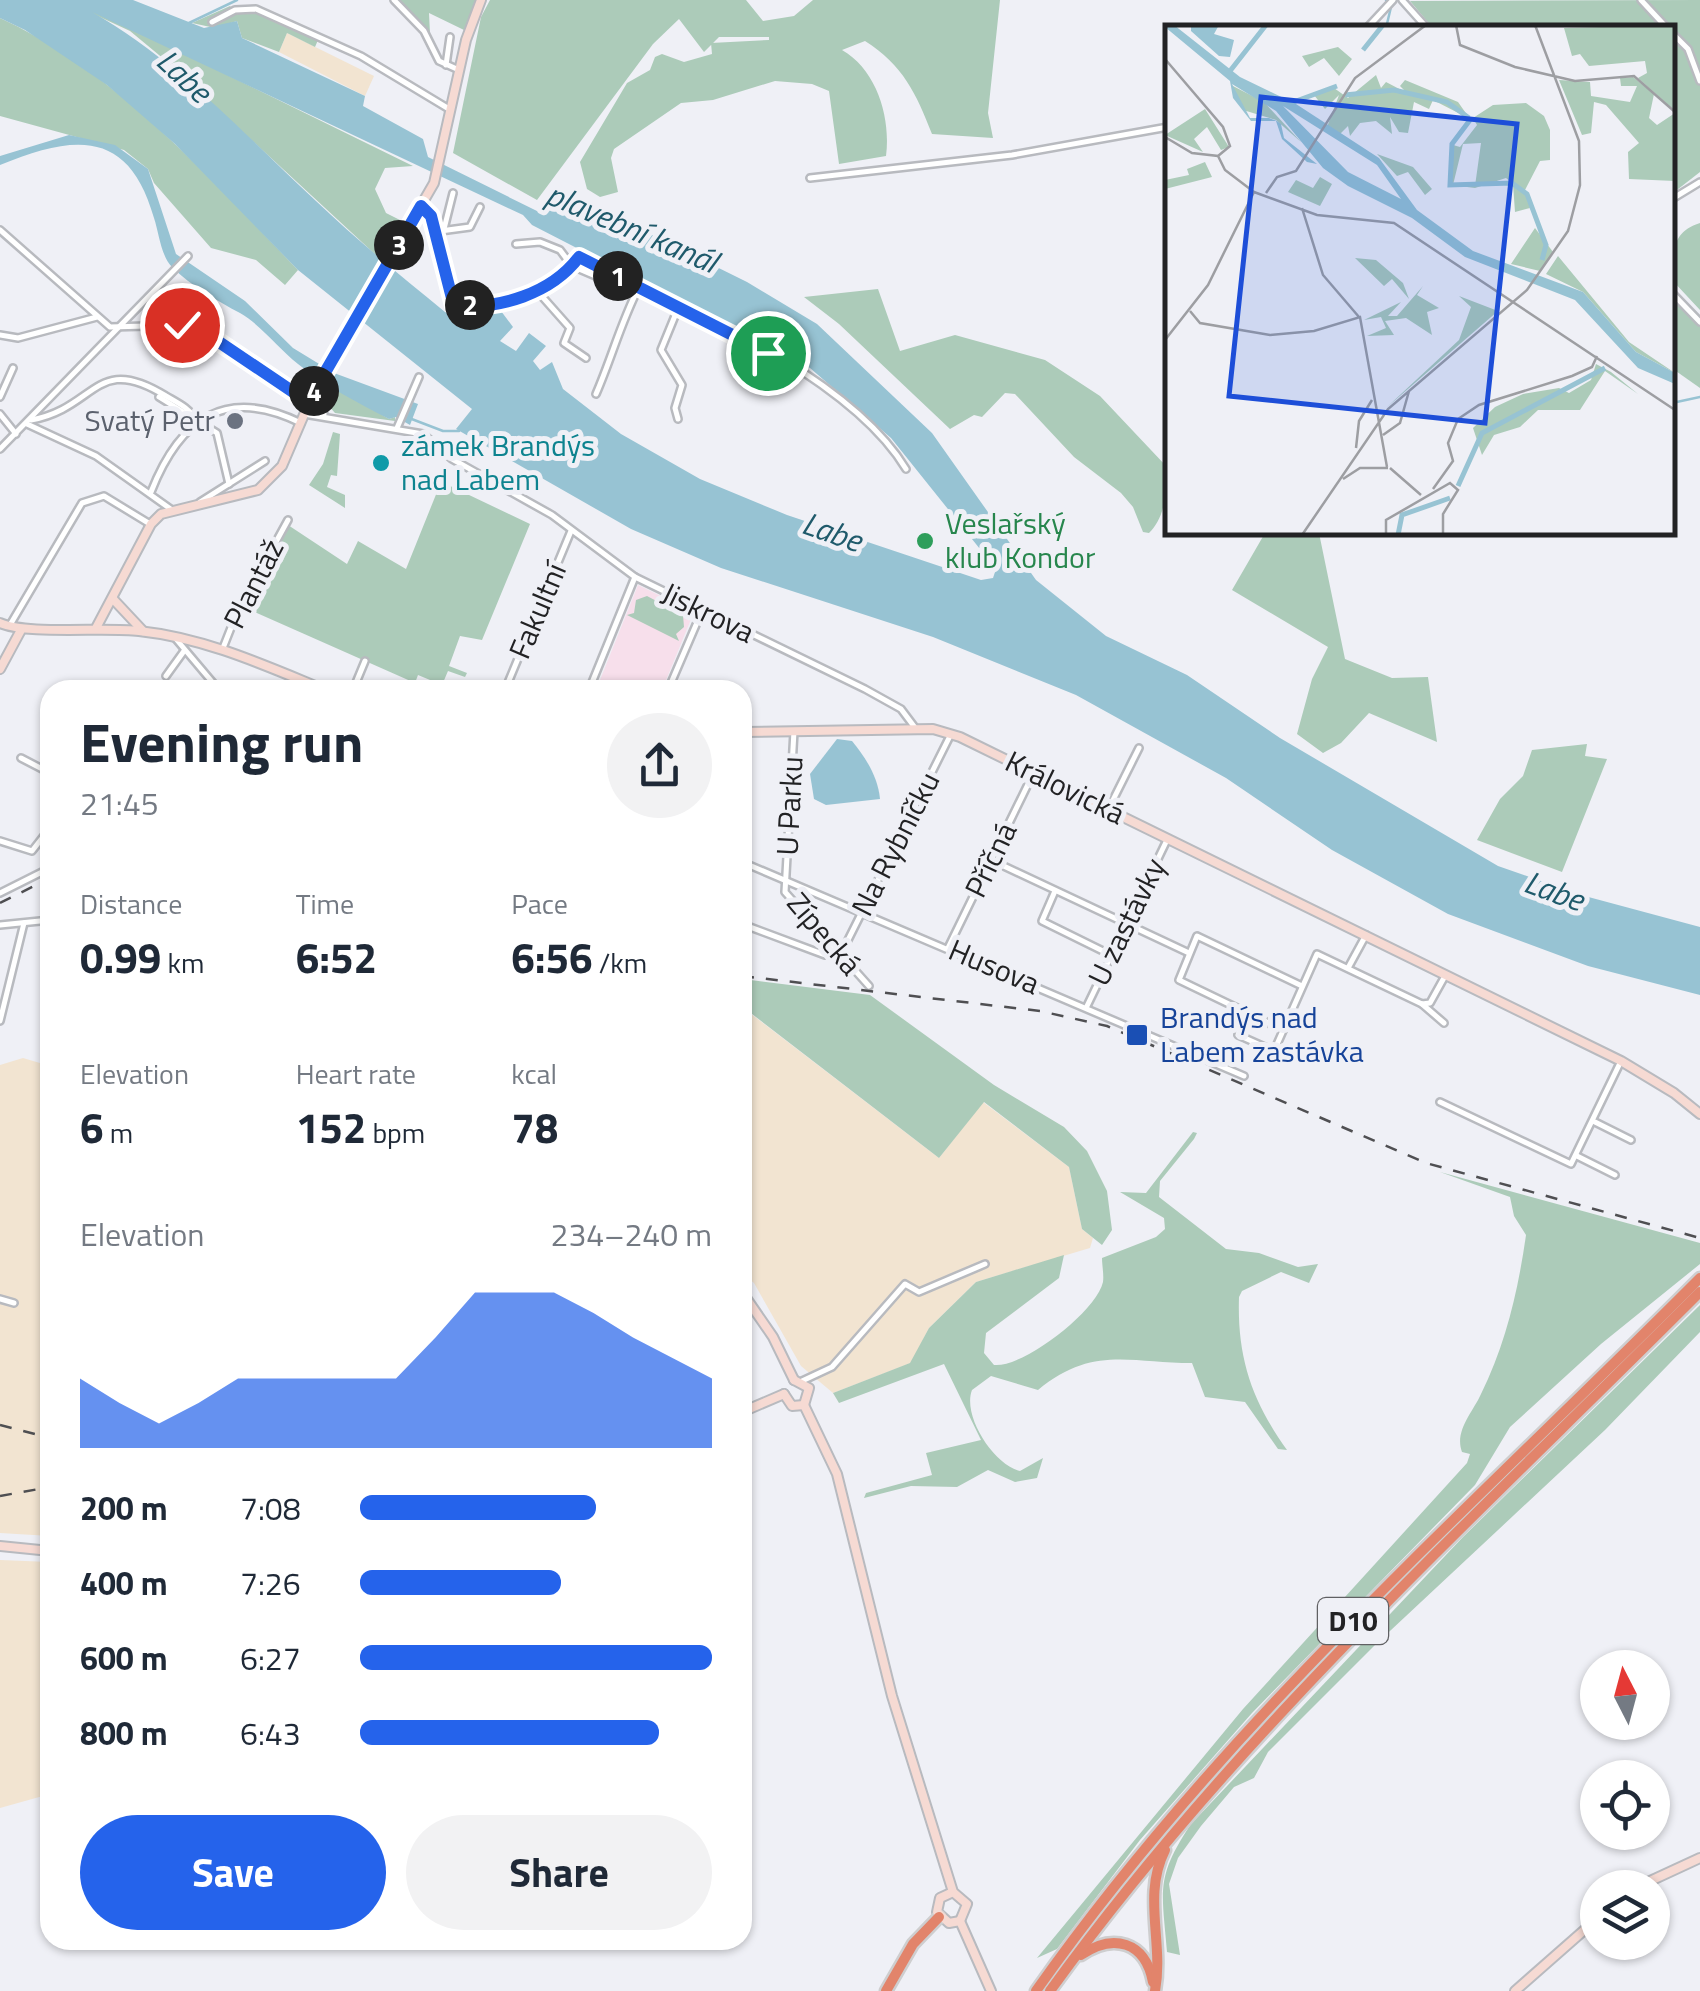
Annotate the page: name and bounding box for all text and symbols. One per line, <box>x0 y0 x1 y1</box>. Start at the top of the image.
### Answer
inset map <box>1165 25 1675 535</box>
water label: Labe <box>146 37 225 115</box>
water label: plavební kanál <box>539 169 728 286</box>
pin: 3 <box>374 220 424 270</box>
text: 3 <box>391 223 407 266</box>
pin: 1 <box>593 251 643 301</box>
text: 1 <box>610 254 626 297</box>
pin: 2 <box>445 280 495 330</box>
pin <box>140 283 225 368</box>
text: 2 <box>462 283 478 326</box>
icon: check <box>155 298 210 353</box>
pin <box>726 311 811 396</box>
icon: arrive <box>741 326 796 381</box>
pin: 4 <box>289 366 339 416</box>
text: 4 <box>306 369 322 412</box>
place label: Svatý Petr <box>85 397 215 443</box>
marker: Svatý Petr <box>224 410 246 432</box>
place label: zámek Brandýs nad Labem <box>401 422 595 502</box>
marker: zámek Brandýs nad Labem <box>370 452 392 474</box>
water label: Labe <box>796 499 871 564</box>
place label: Veslařský klub Kondor <box>945 500 1095 580</box>
marker: Veslařský klub Kondor <box>914 530 936 552</box>
street label: Plantáž <box>211 531 295 636</box>
street label: Fakultní <box>496 553 579 666</box>
street label: Jiskrova <box>654 570 763 654</box>
text: Evening run <box>80 700 363 783</box>
button: share <box>607 713 712 818</box>
street label: Královická <box>998 738 1133 836</box>
street label: U Parku <box>763 755 815 857</box>
street label: Na Rybníčku <box>839 763 951 924</box>
text: 21:45 <box>80 779 159 827</box>
street label: Příčná <box>952 814 1028 905</box>
street label: U zastávky <box>1075 850 1177 993</box>
water label: Labe <box>1518 857 1593 924</box>
text: Distance <box>80 882 182 925</box>
text: Time <box>296 882 354 925</box>
text: Pace <box>511 882 568 925</box>
street label: Zípecká <box>776 882 873 985</box>
text: 0.99 <box>80 925 161 989</box>
text: 6:52 <box>296 925 377 989</box>
text: 6:56 <box>511 925 593 989</box>
street label: Husova <box>942 926 1047 1006</box>
text: km <box>161 941 204 984</box>
text: /km <box>593 941 647 984</box>
place label: Brandýs nad Labem zastávka <box>1160 994 1364 1074</box>
marker: Brandýs nad Labem zastávka <box>1124 1022 1150 1048</box>
text: Elevation <box>80 1052 189 1095</box>
text: Heart rate <box>296 1052 416 1095</box>
text: kcal <box>511 1052 557 1095</box>
text: 6 <box>80 1095 104 1159</box>
text: 152 <box>296 1095 366 1159</box>
text: 78 <box>511 1095 558 1159</box>
text: m <box>104 1111 133 1154</box>
text: bpm <box>366 1111 425 1154</box>
text: Elevation <box>80 1210 204 1258</box>
text: 234–240 m <box>550 1210 712 1258</box>
text: 200 m <box>80 1484 168 1532</box>
text: 7:08 <box>240 1484 301 1532</box>
text: 400 m <box>80 1559 168 1607</box>
text: 7:26 <box>240 1559 301 1607</box>
road number: D10 <box>1318 1598 1388 1644</box>
text: 600 m <box>80 1634 168 1682</box>
text: 6:27 <box>240 1634 301 1682</box>
north arrow <box>1580 1650 1670 1740</box>
map controls <box>1580 1650 1670 1960</box>
text: 800 m <box>80 1709 168 1757</box>
text: 6:43 <box>240 1709 301 1757</box>
button: locate <box>1580 1760 1670 1850</box>
button: Save <box>80 1815 386 1930</box>
button: Share <box>406 1815 712 1930</box>
button: layers <box>1580 1870 1670 1960</box>

